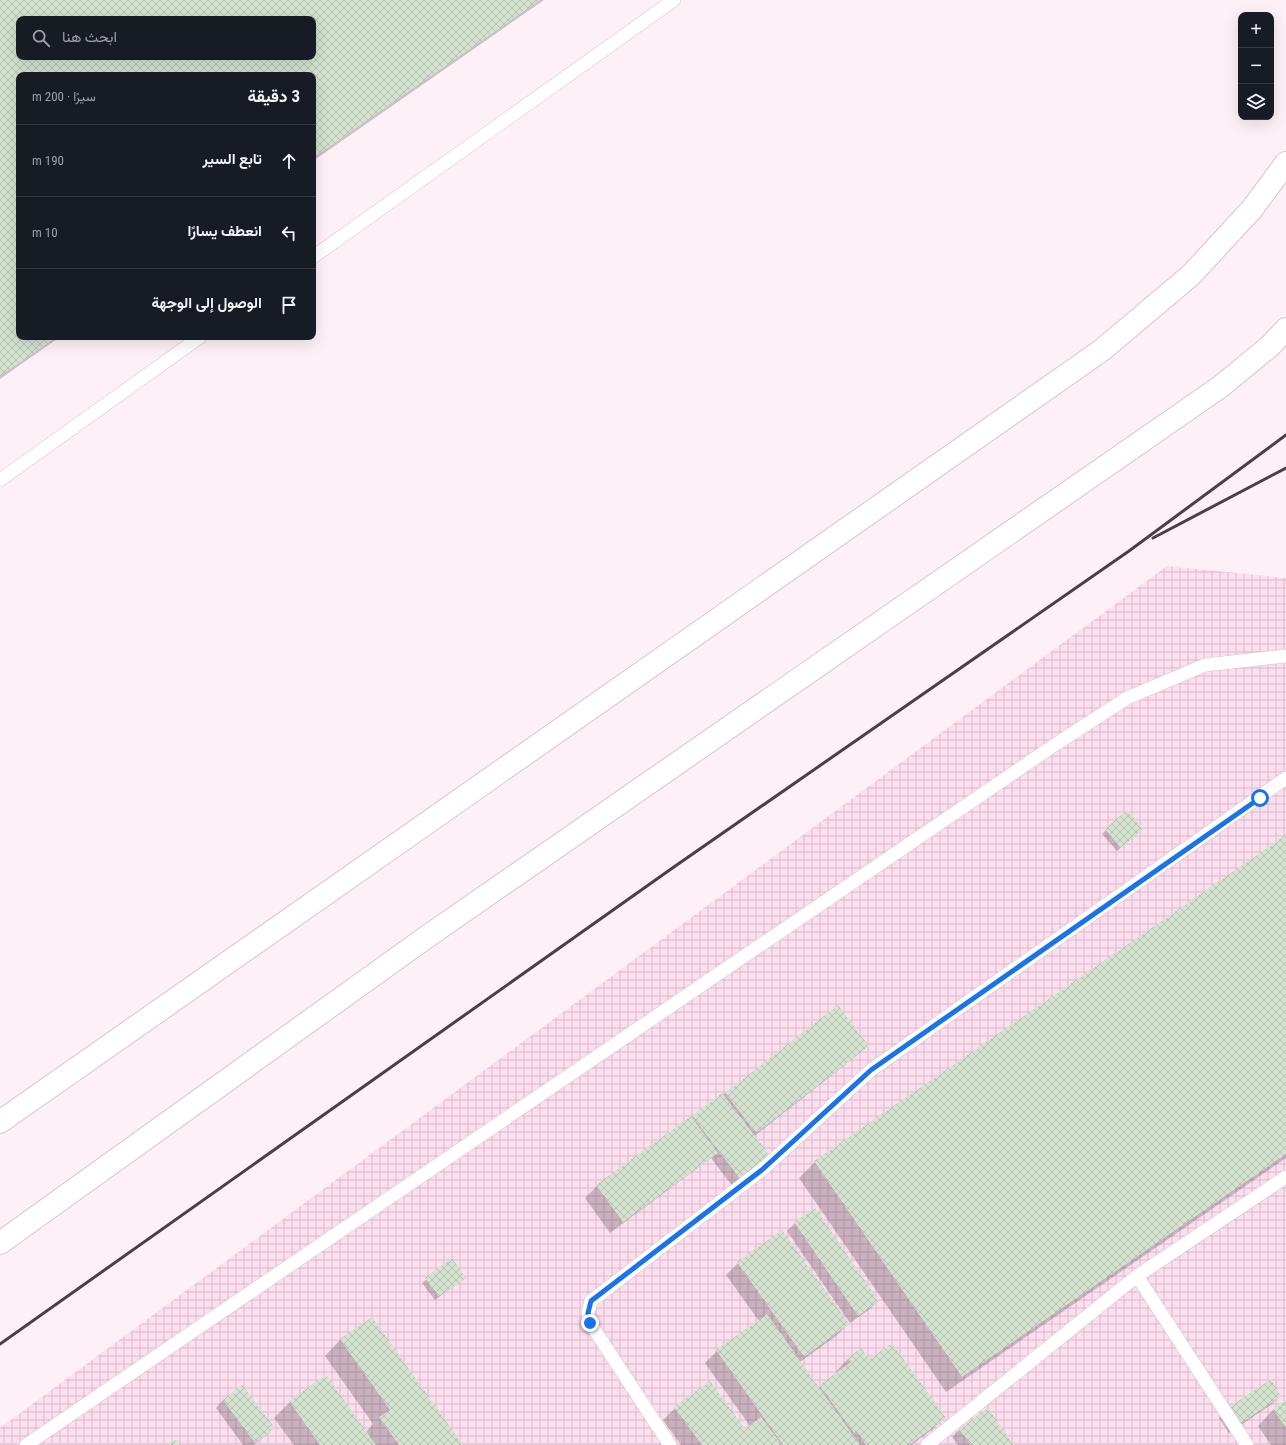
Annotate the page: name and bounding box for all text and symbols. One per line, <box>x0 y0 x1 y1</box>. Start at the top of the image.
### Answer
map controls <box>1238 12 1274 120</box>
button: + <box>1238 12 1274 48</box>
search box <box>16 16 316 60</box>
icon: search <box>30 27 52 49</box>
text: ابحث هنا <box>62 28 117 46</box>
button: − <box>1238 48 1274 84</box>
button: layers <box>1238 84 1274 120</box>
text: 3 دقيقة <box>247 86 300 106</box>
text: سيرًا · 200 m <box>32 89 96 104</box>
text: تابع السير <box>203 150 262 168</box>
icon: ahead <box>278 150 300 172</box>
text: 190 m <box>32 153 64 168</box>
text: انعطف يسارًا <box>188 222 262 240</box>
icon: left <box>278 222 300 244</box>
text: 10 m <box>32 225 58 240</box>
text: الوصول إلى الوجهة <box>151 294 262 312</box>
icon: arrive <box>278 294 300 316</box>
route start <box>1251 789 1269 807</box>
route end <box>581 1314 599 1332</box>

